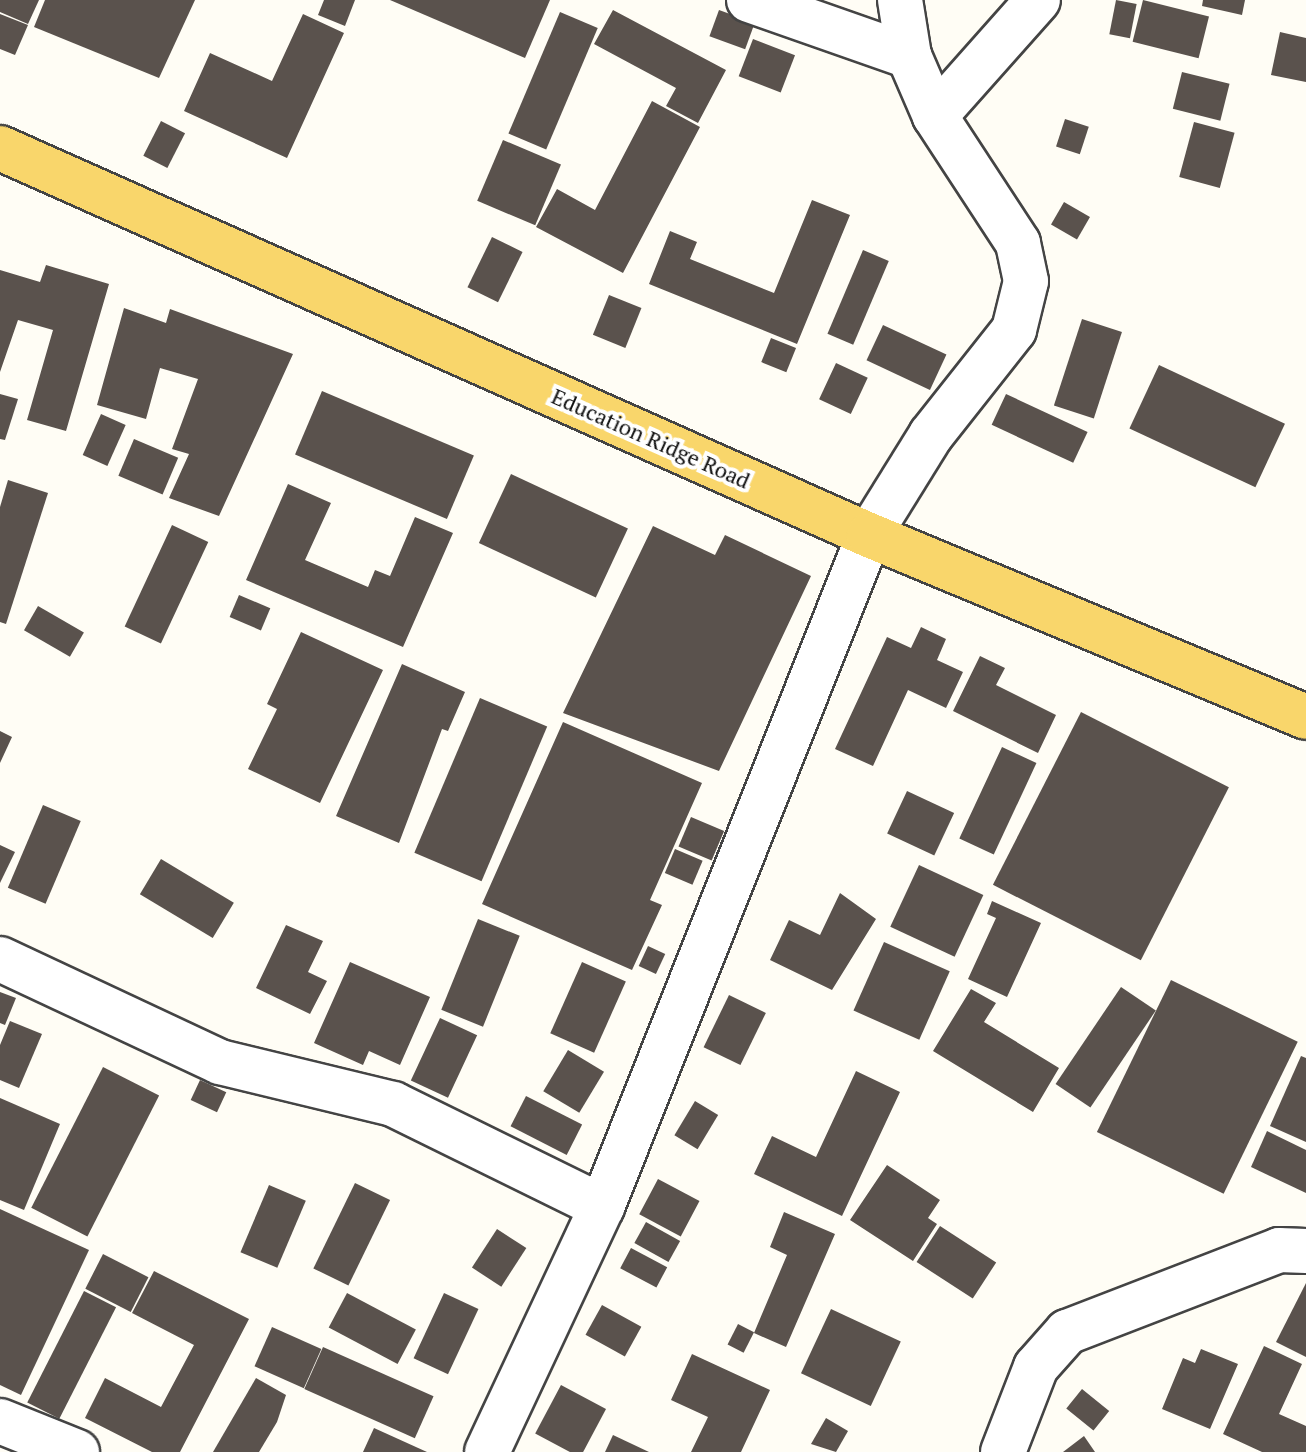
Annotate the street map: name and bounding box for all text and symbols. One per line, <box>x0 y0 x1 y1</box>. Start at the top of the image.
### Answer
street label: Education Ridge Road <box>548 382 754 494</box>

